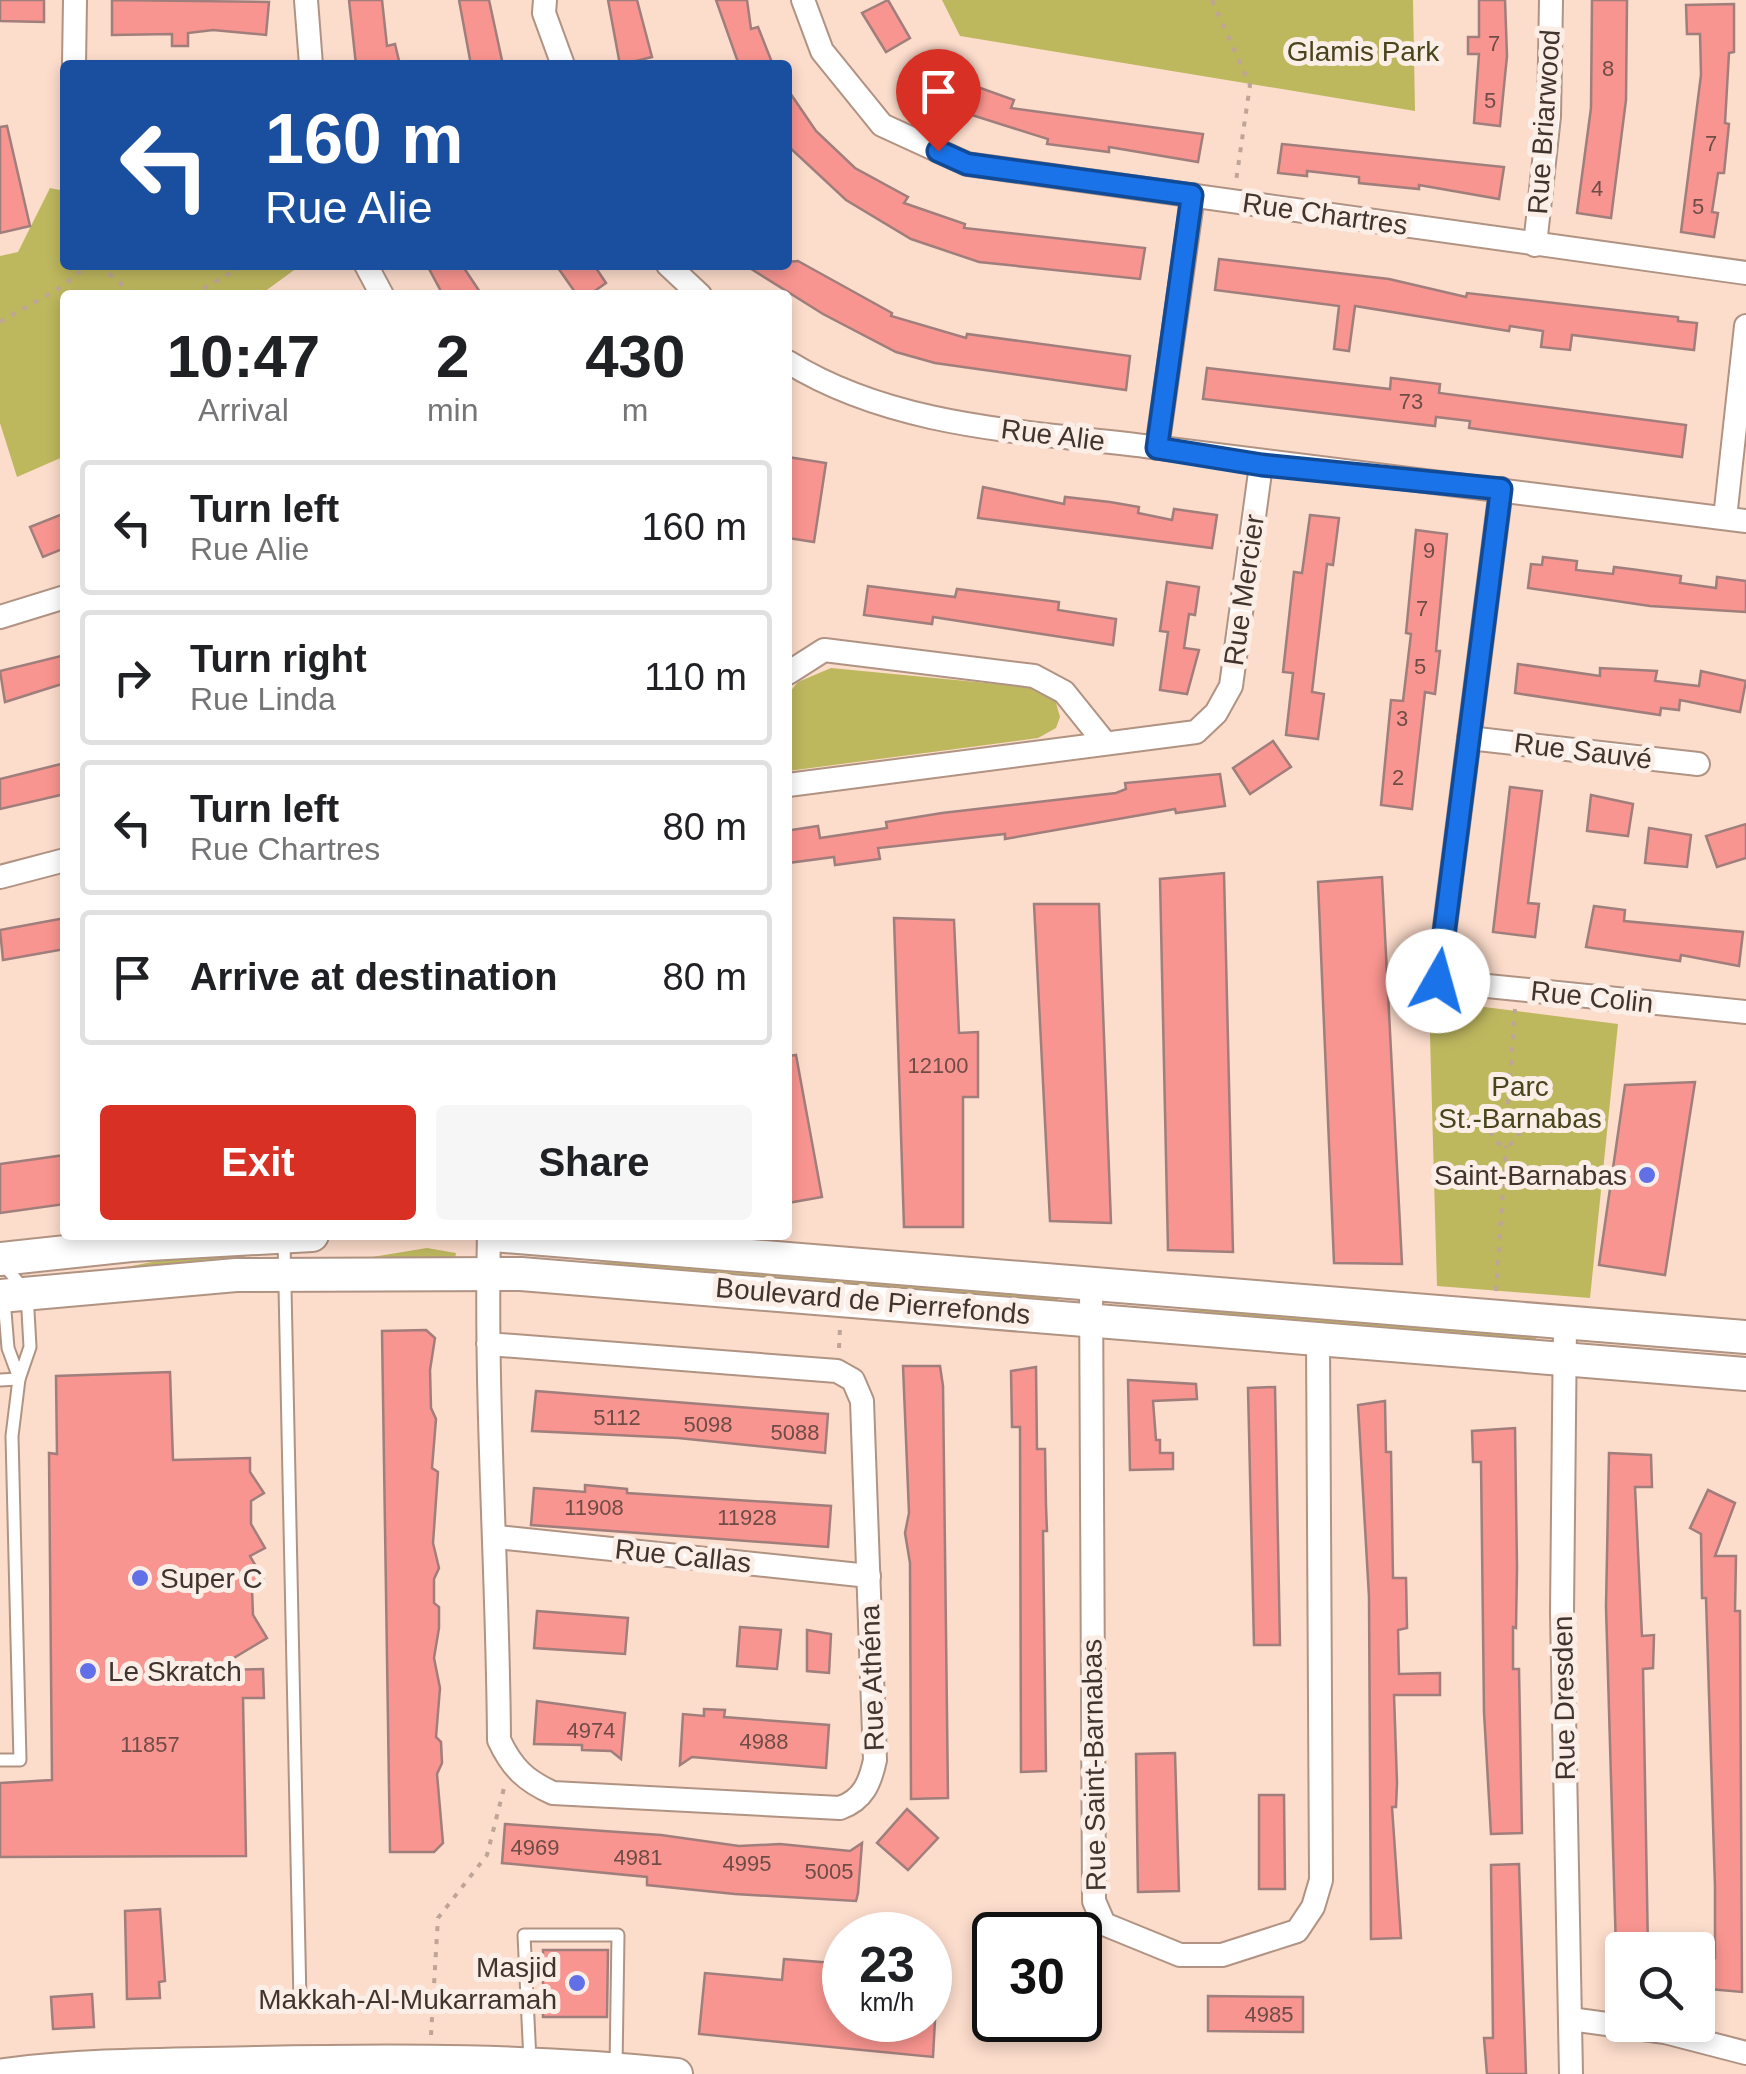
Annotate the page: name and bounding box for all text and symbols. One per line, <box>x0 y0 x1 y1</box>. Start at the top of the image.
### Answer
street label: Rue Briarwood <box>1522 29 1566 215</box>
house number: 7 <box>1488 31 1500 56</box>
park label: Glamis Park <box>1287 36 1440 67</box>
pin <box>896 49 981 152</box>
house number: 8 <box>1602 56 1614 81</box>
icon: arrive <box>911 64 966 119</box>
house number: 5 <box>1484 88 1496 113</box>
icon: left <box>100 100 230 230</box>
text: 160 m <box>265 100 463 178</box>
house number: 7 <box>1705 131 1717 156</box>
house number: 4 <box>1591 176 1603 201</box>
text: Rue Alie <box>265 182 433 233</box>
street label: Rue Chartres <box>1240 187 1410 241</box>
house number: 5 <box>1692 194 1704 219</box>
text: 10:47 <box>167 323 320 390</box>
text: 2 <box>436 323 469 390</box>
text: 430 <box>585 323 685 390</box>
house number: 73 <box>1399 389 1423 414</box>
text: Arrival <box>198 392 289 428</box>
text: min <box>427 392 478 428</box>
text: m <box>622 392 649 428</box>
street label: Rue Alie <box>999 413 1107 457</box>
text: Turn left <box>190 488 339 530</box>
icon: left <box>105 500 160 555</box>
text: 160 m <box>641 506 747 548</box>
street label: Rue Mercier <box>1218 512 1270 668</box>
text: Rue Alie <box>190 531 309 567</box>
house number: 9 <box>1423 538 1435 563</box>
house number: 7 <box>1416 596 1428 621</box>
text: Turn right <box>190 638 367 680</box>
icon: right <box>105 650 160 705</box>
house number: 5 <box>1414 654 1426 679</box>
text: 110 m <box>644 656 747 698</box>
text: Rue Linda <box>190 681 336 717</box>
house number: 3 <box>1396 706 1408 731</box>
street label: Rue Sauvé <box>1512 727 1654 775</box>
house number: 2 <box>1392 765 1404 790</box>
text: Turn left <box>190 788 339 830</box>
icon: left <box>105 800 160 855</box>
text: 80 m <box>663 806 747 848</box>
text: Rue Chartres <box>190 831 380 867</box>
position arrow <box>1386 929 1490 1033</box>
icon: arrive <box>105 950 160 1005</box>
text: Arrive at destination <box>190 956 557 998</box>
text: 80 m <box>663 956 747 998</box>
street label: Rue Colin <box>1529 975 1655 1019</box>
house number: 12100 <box>907 1053 969 1078</box>
park label: Parc St.-Barnabas <box>1438 1071 1602 1134</box>
button: Exit <box>100 1105 416 1220</box>
button: Share <box>436 1105 752 1220</box>
place label: Saint-Barnabas <box>1434 1160 1627 1191</box>
marker: Saint-Barnabas <box>1636 1164 1658 1186</box>
street label: Boulevard de Pierrefonds <box>714 1272 1032 1330</box>
house number: 5112 <box>593 1405 641 1430</box>
house number: 5098 <box>684 1412 732 1437</box>
house number: 5088 <box>771 1420 819 1445</box>
house number: 11908 <box>564 1495 624 1520</box>
house number: 11928 <box>717 1505 777 1530</box>
street label: Rue Callas <box>613 1533 753 1579</box>
place label: Super C <box>160 1563 263 1594</box>
marker: Super C <box>129 1567 151 1589</box>
street label: Rue Athéna <box>854 1604 890 1752</box>
street label: Rue Dresden <box>1547 1615 1581 1781</box>
street label: Rue Saint-Barnabas <box>1076 1639 1112 1891</box>
place label: Le Skratch <box>108 1656 242 1687</box>
marker: Le Skratch <box>77 1660 99 1682</box>
house number: 4974 <box>567 1718 615 1743</box>
house number: 4988 <box>740 1729 788 1754</box>
house number: 11857 <box>120 1732 180 1757</box>
house number: 4969 <box>511 1835 559 1860</box>
house number: 4981 <box>614 1845 662 1870</box>
house number: 4995 <box>723 1851 771 1876</box>
house number: 5005 <box>805 1859 853 1884</box>
speed limit sign: 30 <box>972 1912 1102 2042</box>
map controls <box>1605 1932 1715 2042</box>
button: search <box>1605 1932 1715 2042</box>
text: 23 <box>859 1937 915 1993</box>
place label: Masjid Makkah-Al-Mukarramah <box>258 1952 557 2015</box>
marker: Masjid Makkah-Al-Mukarramah <box>566 1972 588 1994</box>
text: km/h <box>860 1988 914 2016</box>
house number: 4985 <box>1245 2002 1293 2027</box>

